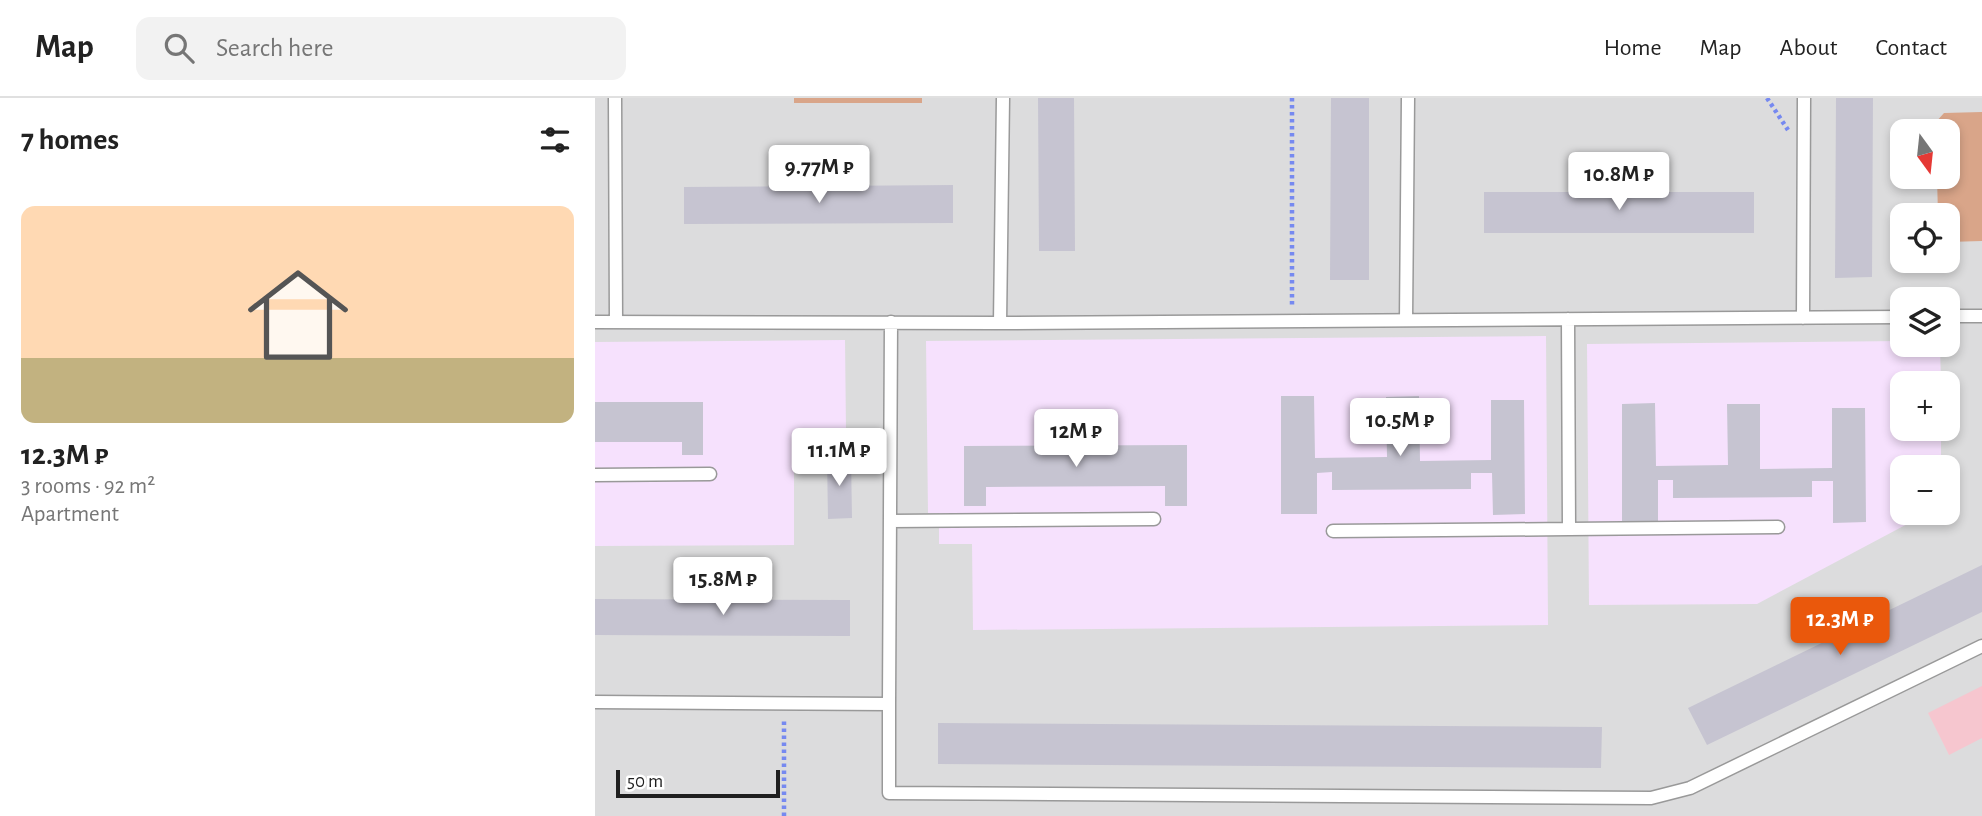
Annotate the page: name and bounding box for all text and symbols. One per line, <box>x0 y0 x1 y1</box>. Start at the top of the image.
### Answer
search box <box>136 17 626 80</box>
icon: search <box>160 29 198 67</box>
text: Map <box>35 31 94 64</box>
text: Search here <box>216 35 334 61</box>
text: Home <box>1604 36 1662 60</box>
text: Map <box>1700 36 1742 60</box>
text: About <box>1780 36 1837 60</box>
text: Contact <box>1875 36 1947 60</box>
north arrow <box>1890 119 1960 189</box>
map controls <box>1890 119 1960 525</box>
icon: filters <box>536 121 574 159</box>
text: 7 homes <box>21 125 119 155</box>
pin: 9.77M ₽ <box>754 146 884 205</box>
pin: 10.8M ₽ <box>1554 152 1684 212</box>
text: 9.77M ₽ <box>785 156 853 179</box>
text: 10.8M ₽ <box>1584 163 1654 186</box>
button: locate <box>1890 203 1960 273</box>
icon: home <box>235 252 361 378</box>
button: layers <box>1890 287 1960 357</box>
button: + <box>1890 371 1960 441</box>
pin: 10.5M ₽ <box>1335 398 1465 458</box>
text: 10.5M ₽ <box>1366 409 1434 432</box>
pin: 12M ₽ <box>1027 410 1125 469</box>
text: 12M ₽ <box>1050 420 1102 443</box>
pin: 11.1M ₽ <box>774 428 904 488</box>
text: 11.1M ₽ <box>808 439 870 462</box>
text: 12.3M ₽ <box>21 440 108 470</box>
button: − <box>1890 455 1960 525</box>
text: 3 rooms · 92 m² <box>21 475 155 498</box>
text: Apartment <box>21 503 119 526</box>
pin: 15.8M ₽ <box>658 558 788 617</box>
text: 15.8M ₽ <box>689 568 757 591</box>
pin: 12.3M ₽ <box>1775 598 1905 657</box>
text: 12.3M ₽ <box>1807 608 1873 631</box>
scale bar <box>616 767 781 799</box>
text: 50 m <box>627 772 663 791</box>

